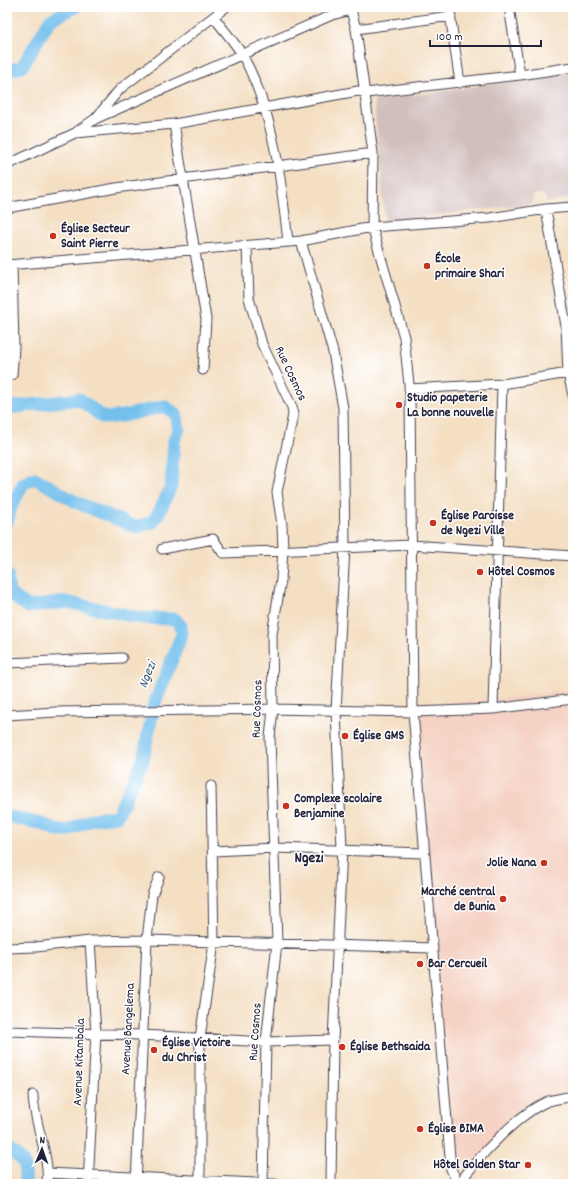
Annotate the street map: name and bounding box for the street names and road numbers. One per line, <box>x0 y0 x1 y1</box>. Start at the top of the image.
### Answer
street label: Rue Cosmos <box>269 343 311 405</box>
street label: Rue Cosmos <box>247 679 269 739</box>
street label: Avenue Bangelema <box>117 982 141 1075</box>
street label: Rue Cosmos <box>244 1002 268 1062</box>
street label: Avenue Kitambala <box>69 1017 91 1106</box>

